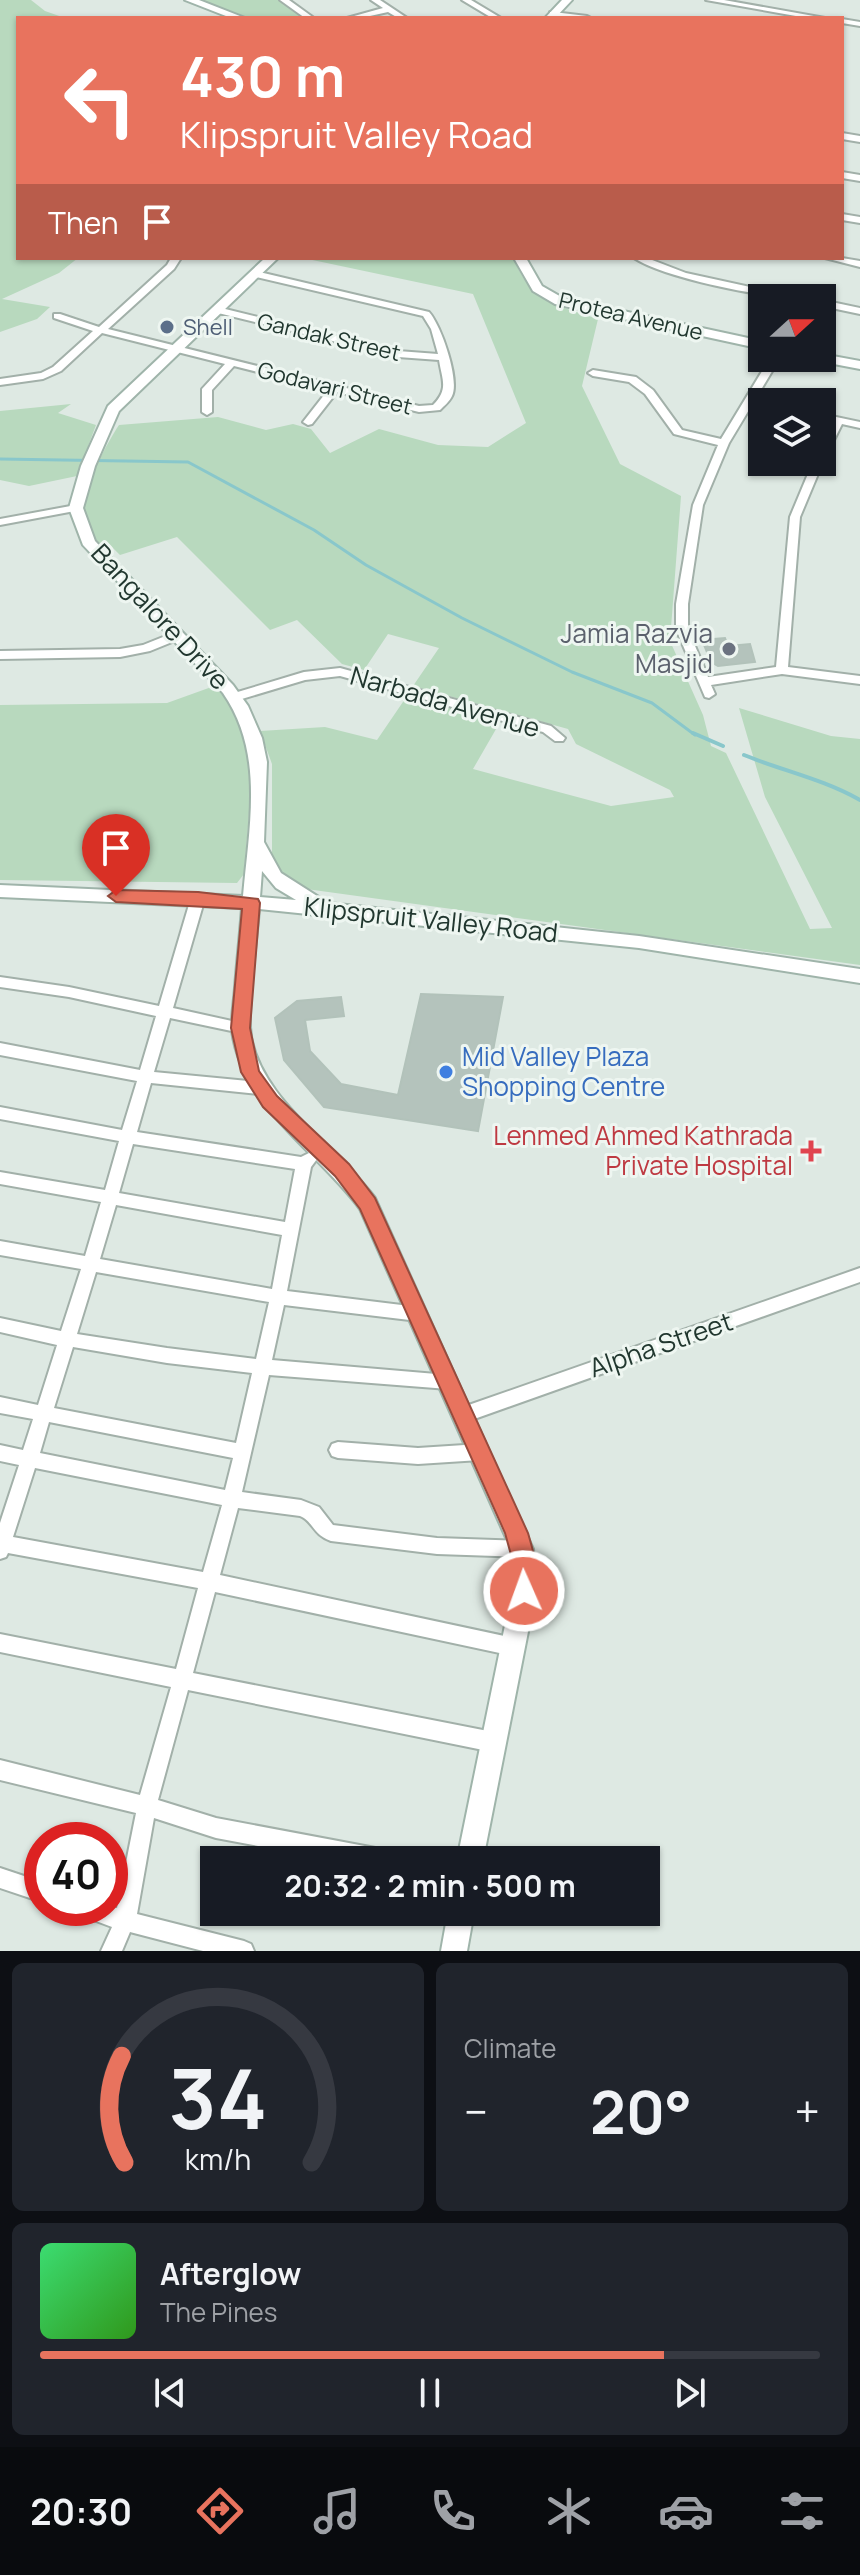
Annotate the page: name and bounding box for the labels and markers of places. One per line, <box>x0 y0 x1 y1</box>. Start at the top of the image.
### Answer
place label: Shell <box>183 312 233 342</box>
marker: Shell <box>158 318 176 336</box>
place label: Jamia Razvia Masjid <box>560 615 713 681</box>
marker: Jamia Razvia Masjid <box>720 640 738 658</box>
pin <box>82 814 150 896</box>
place label: Mid Valley Plaza Shopping Centre <box>462 1038 665 1104</box>
marker: Mid Valley Plaza Shopping Centre <box>437 1063 455 1081</box>
place label: Lenmed Ahmed Kathrada Private Hospital <box>493 1117 793 1183</box>
marker: Lenmed Ahmed Kathrada Private Hospital <box>800 1140 822 1162</box>

